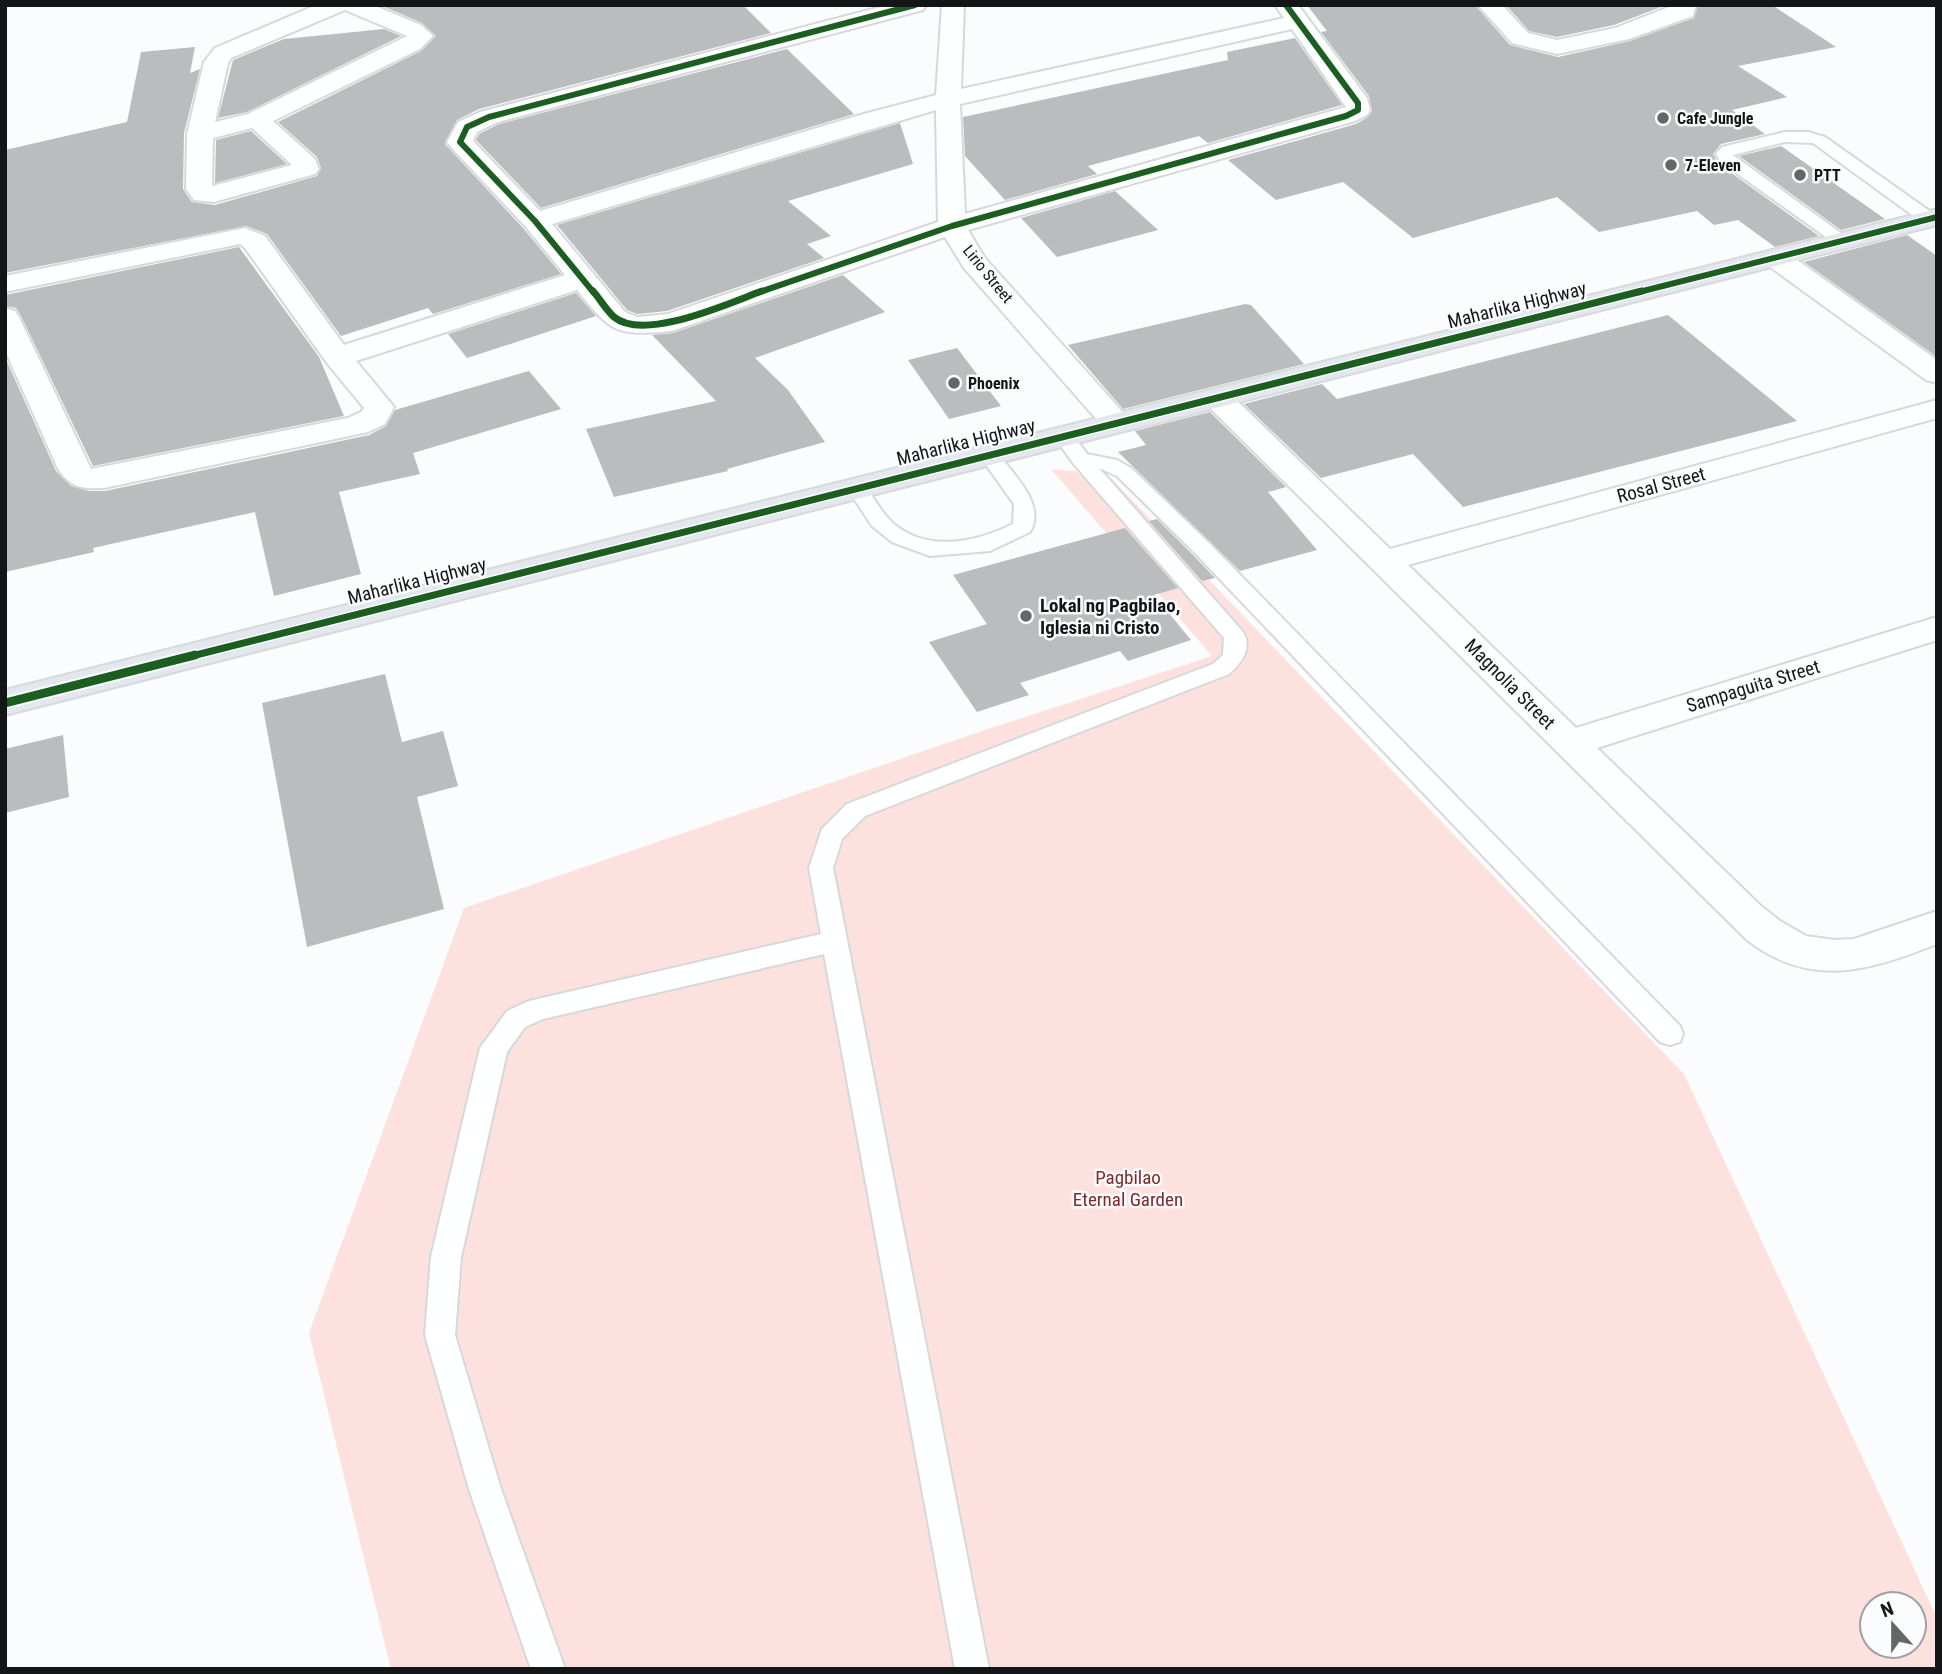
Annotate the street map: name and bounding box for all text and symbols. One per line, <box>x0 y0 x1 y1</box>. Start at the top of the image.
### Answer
place label: Cafe Jungle <box>1677 109 1754 128</box>
marker: Cafe Jungle <box>1655 110 1671 126</box>
place label: 7-Eleven <box>1685 156 1741 175</box>
marker: 7-Eleven <box>1663 157 1679 173</box>
place label: PTT <box>1814 166 1841 185</box>
marker: PTT <box>1792 167 1808 183</box>
street label: Lirio Street <box>959 241 1017 307</box>
street label: Maharlika Highway <box>1445 277 1589 333</box>
place label: Phoenix <box>968 374 1020 393</box>
marker: Phoenix <box>946 375 962 391</box>
street label: Maharlika Highway <box>894 414 1038 470</box>
street label: Rosal Street <box>1614 462 1708 508</box>
street label: Maharlika Highway <box>345 553 489 609</box>
place label: Lokal ng Pagbilao, Iglesia ni Cristo <box>1040 594 1180 639</box>
marker: Lokal ng Pagbilao, Iglesia ni Cristo <box>1018 608 1034 624</box>
street label: Magnolia Street <box>1460 634 1560 734</box>
street label: Sampaguita Street <box>1684 655 1822 717</box>
park label: Pagbilao Eternal Garden <box>1073 1166 1183 1211</box>
north arrow <box>1858 1590 1928 1660</box>
text: N <box>1878 1597 1897 1622</box>

